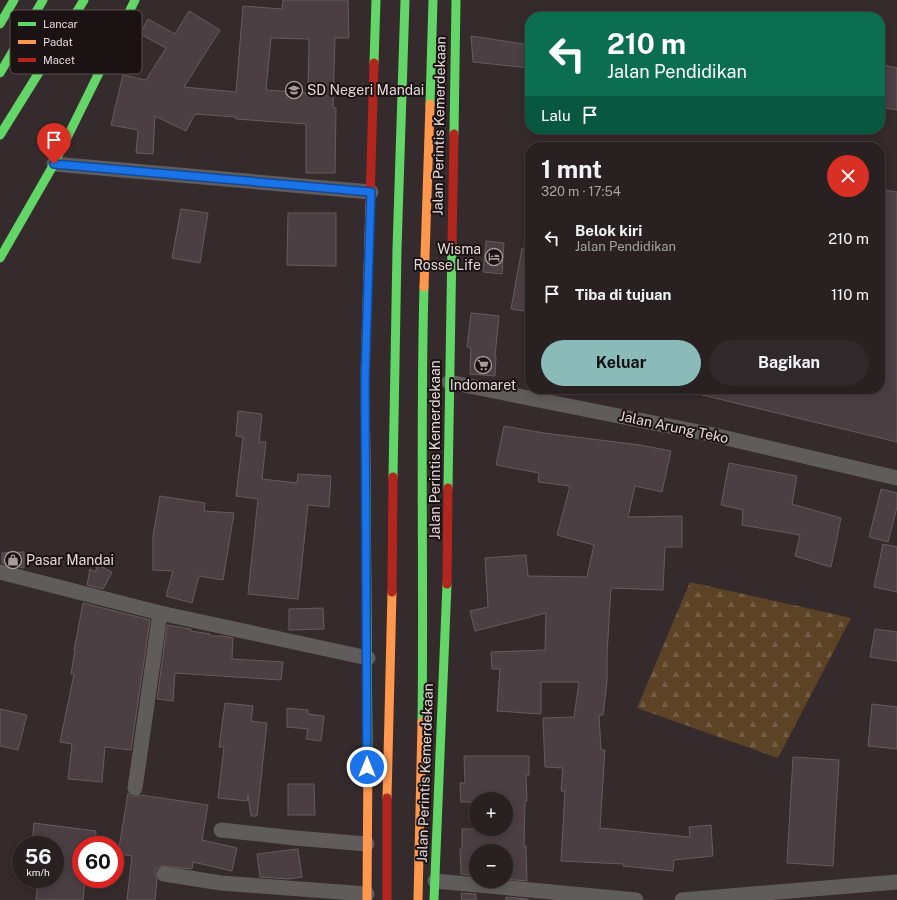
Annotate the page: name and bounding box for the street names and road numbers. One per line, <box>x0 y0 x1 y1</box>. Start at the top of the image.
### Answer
street label: Jalan Perintis Kemerdekaan <box>429 36 449 216</box>
street label: Jalan Perintis Kemerdekaan <box>427 360 443 540</box>
street label: Jalan Arung Teko <box>618 408 730 446</box>
street label: Jalan Perintis Kemerdekaan <box>414 683 436 863</box>

